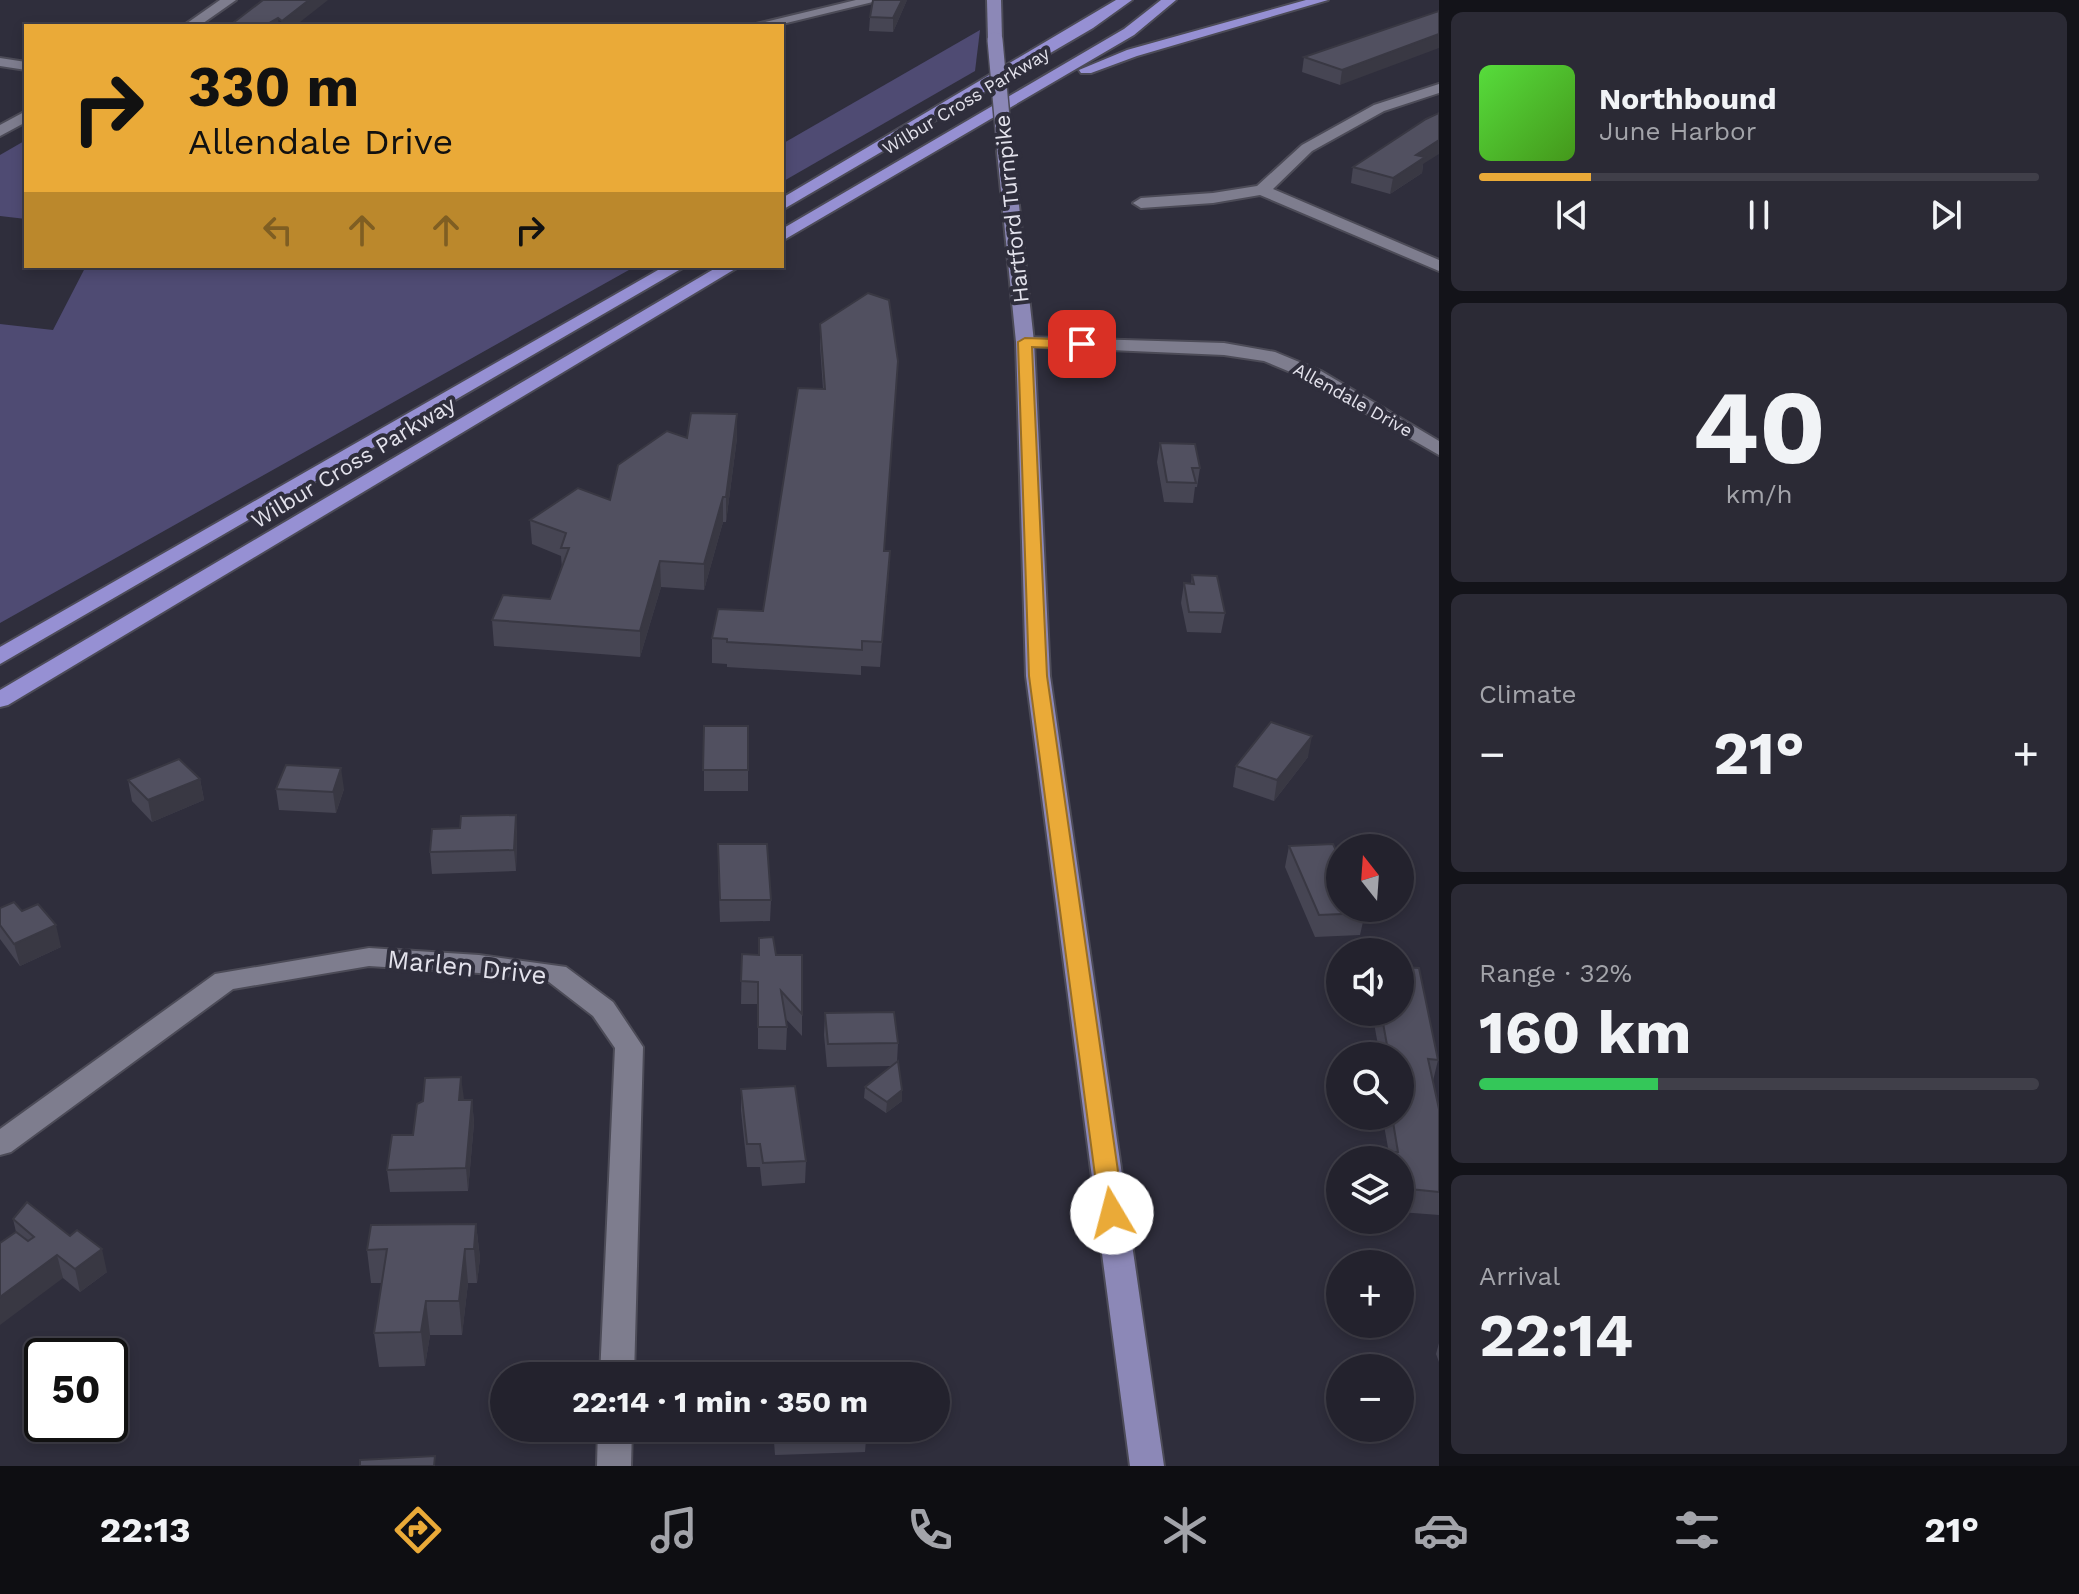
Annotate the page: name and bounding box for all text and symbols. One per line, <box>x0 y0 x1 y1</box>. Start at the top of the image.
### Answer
street label: Wilbur Cross Parkway <box>879 42 1054 159</box>
text: 330 m <box>188 54 359 120</box>
icon: right <box>56 56 160 160</box>
text: Northbound <box>1599 81 1776 116</box>
street label: Hartford Turnpike <box>989 114 1034 304</box>
text: June Harbor <box>1599 116 1756 146</box>
text: Allendale Drive <box>188 121 453 163</box>
icon: previous <box>1550 193 1594 237</box>
icon: pause <box>1737 193 1781 237</box>
icon: next <box>1924 193 1968 237</box>
icon: left <box>256 208 300 252</box>
icon: ahead <box>340 208 384 252</box>
icon: ahead <box>424 208 468 252</box>
icon: right <box>508 208 552 252</box>
pin <box>1048 310 1116 378</box>
icon: arrive <box>1060 322 1104 366</box>
street label: Allendale Drive <box>1290 358 1416 441</box>
text: 40 <box>1692 366 1826 488</box>
street label: Wilbur Cross Parkway <box>247 391 460 533</box>
text: km/h <box>1726 479 1792 509</box>
text: Climate <box>1479 679 1577 709</box>
text: 21° <box>1713 718 1805 789</box>
text: − <box>1479 728 1506 780</box>
text: + <box>2012 728 2039 780</box>
north arrow <box>1326 834 1414 922</box>
map controls <box>1326 834 1414 1442</box>
button: sound <box>1326 938 1414 1026</box>
street label: Marlen Drive <box>386 944 548 990</box>
text: Range · 32% <box>1479 958 1632 988</box>
text: 160 km <box>1479 997 1691 1068</box>
button: search <box>1326 1042 1414 1130</box>
button: layers <box>1326 1146 1414 1234</box>
position arrow <box>1070 1171 1154 1255</box>
button: + <box>1326 1250 1414 1338</box>
text: Arrival <box>1479 1261 1560 1291</box>
text: 22:14 <box>1479 1300 1633 1371</box>
speed limit sign: 50 <box>24 1338 128 1442</box>
button: − <box>1326 1354 1414 1442</box>
text: 22:14 · 1 min · 350 m <box>572 1384 868 1419</box>
icon: directions <box>390 1502 446 1558</box>
icon: music <box>646 1502 702 1558</box>
icon: phone <box>902 1502 958 1558</box>
icon: climate <box>1157 1502 1213 1558</box>
icon: car <box>1413 1502 1469 1558</box>
icon: filters <box>1669 1502 1725 1558</box>
text: 22:13 <box>100 1509 191 1551</box>
text: 21° <box>1924 1509 1979 1551</box>

